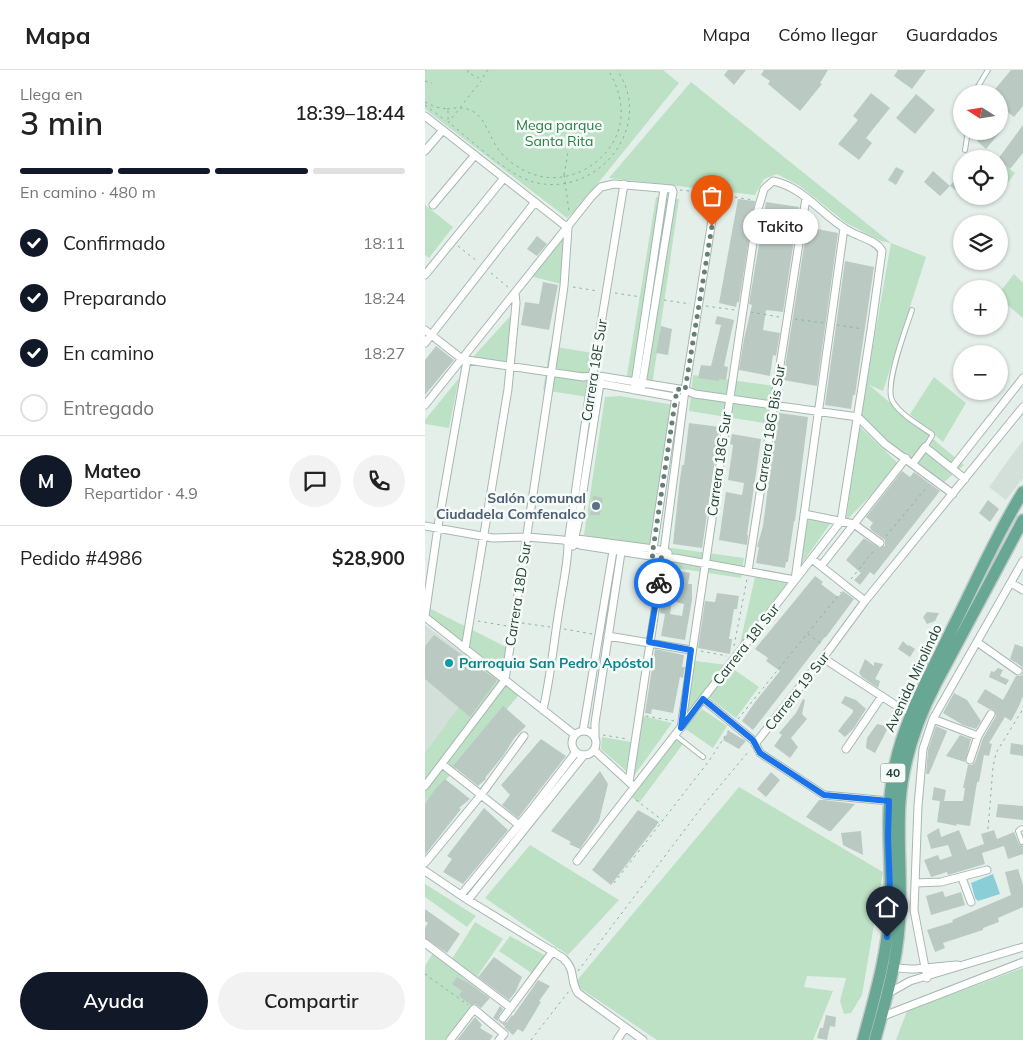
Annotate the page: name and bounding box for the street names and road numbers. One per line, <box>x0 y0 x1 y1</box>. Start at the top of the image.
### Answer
street label: Carrera 18E Sur <box>577 317 611 422</box>
street label: Carrera 18G Bis Sur <box>751 362 789 493</box>
street label: Carrera 18G Sur <box>703 410 735 517</box>
street label: Carrera 18D Sur <box>501 540 535 647</box>
street label: Carrera 18I Sur <box>709 599 784 688</box>
street label: Avenida Mirolindo <box>880 621 946 735</box>
street label: Carrera 19 Sur <box>761 647 834 734</box>
road number: 40 <box>881 764 905 782</box>

